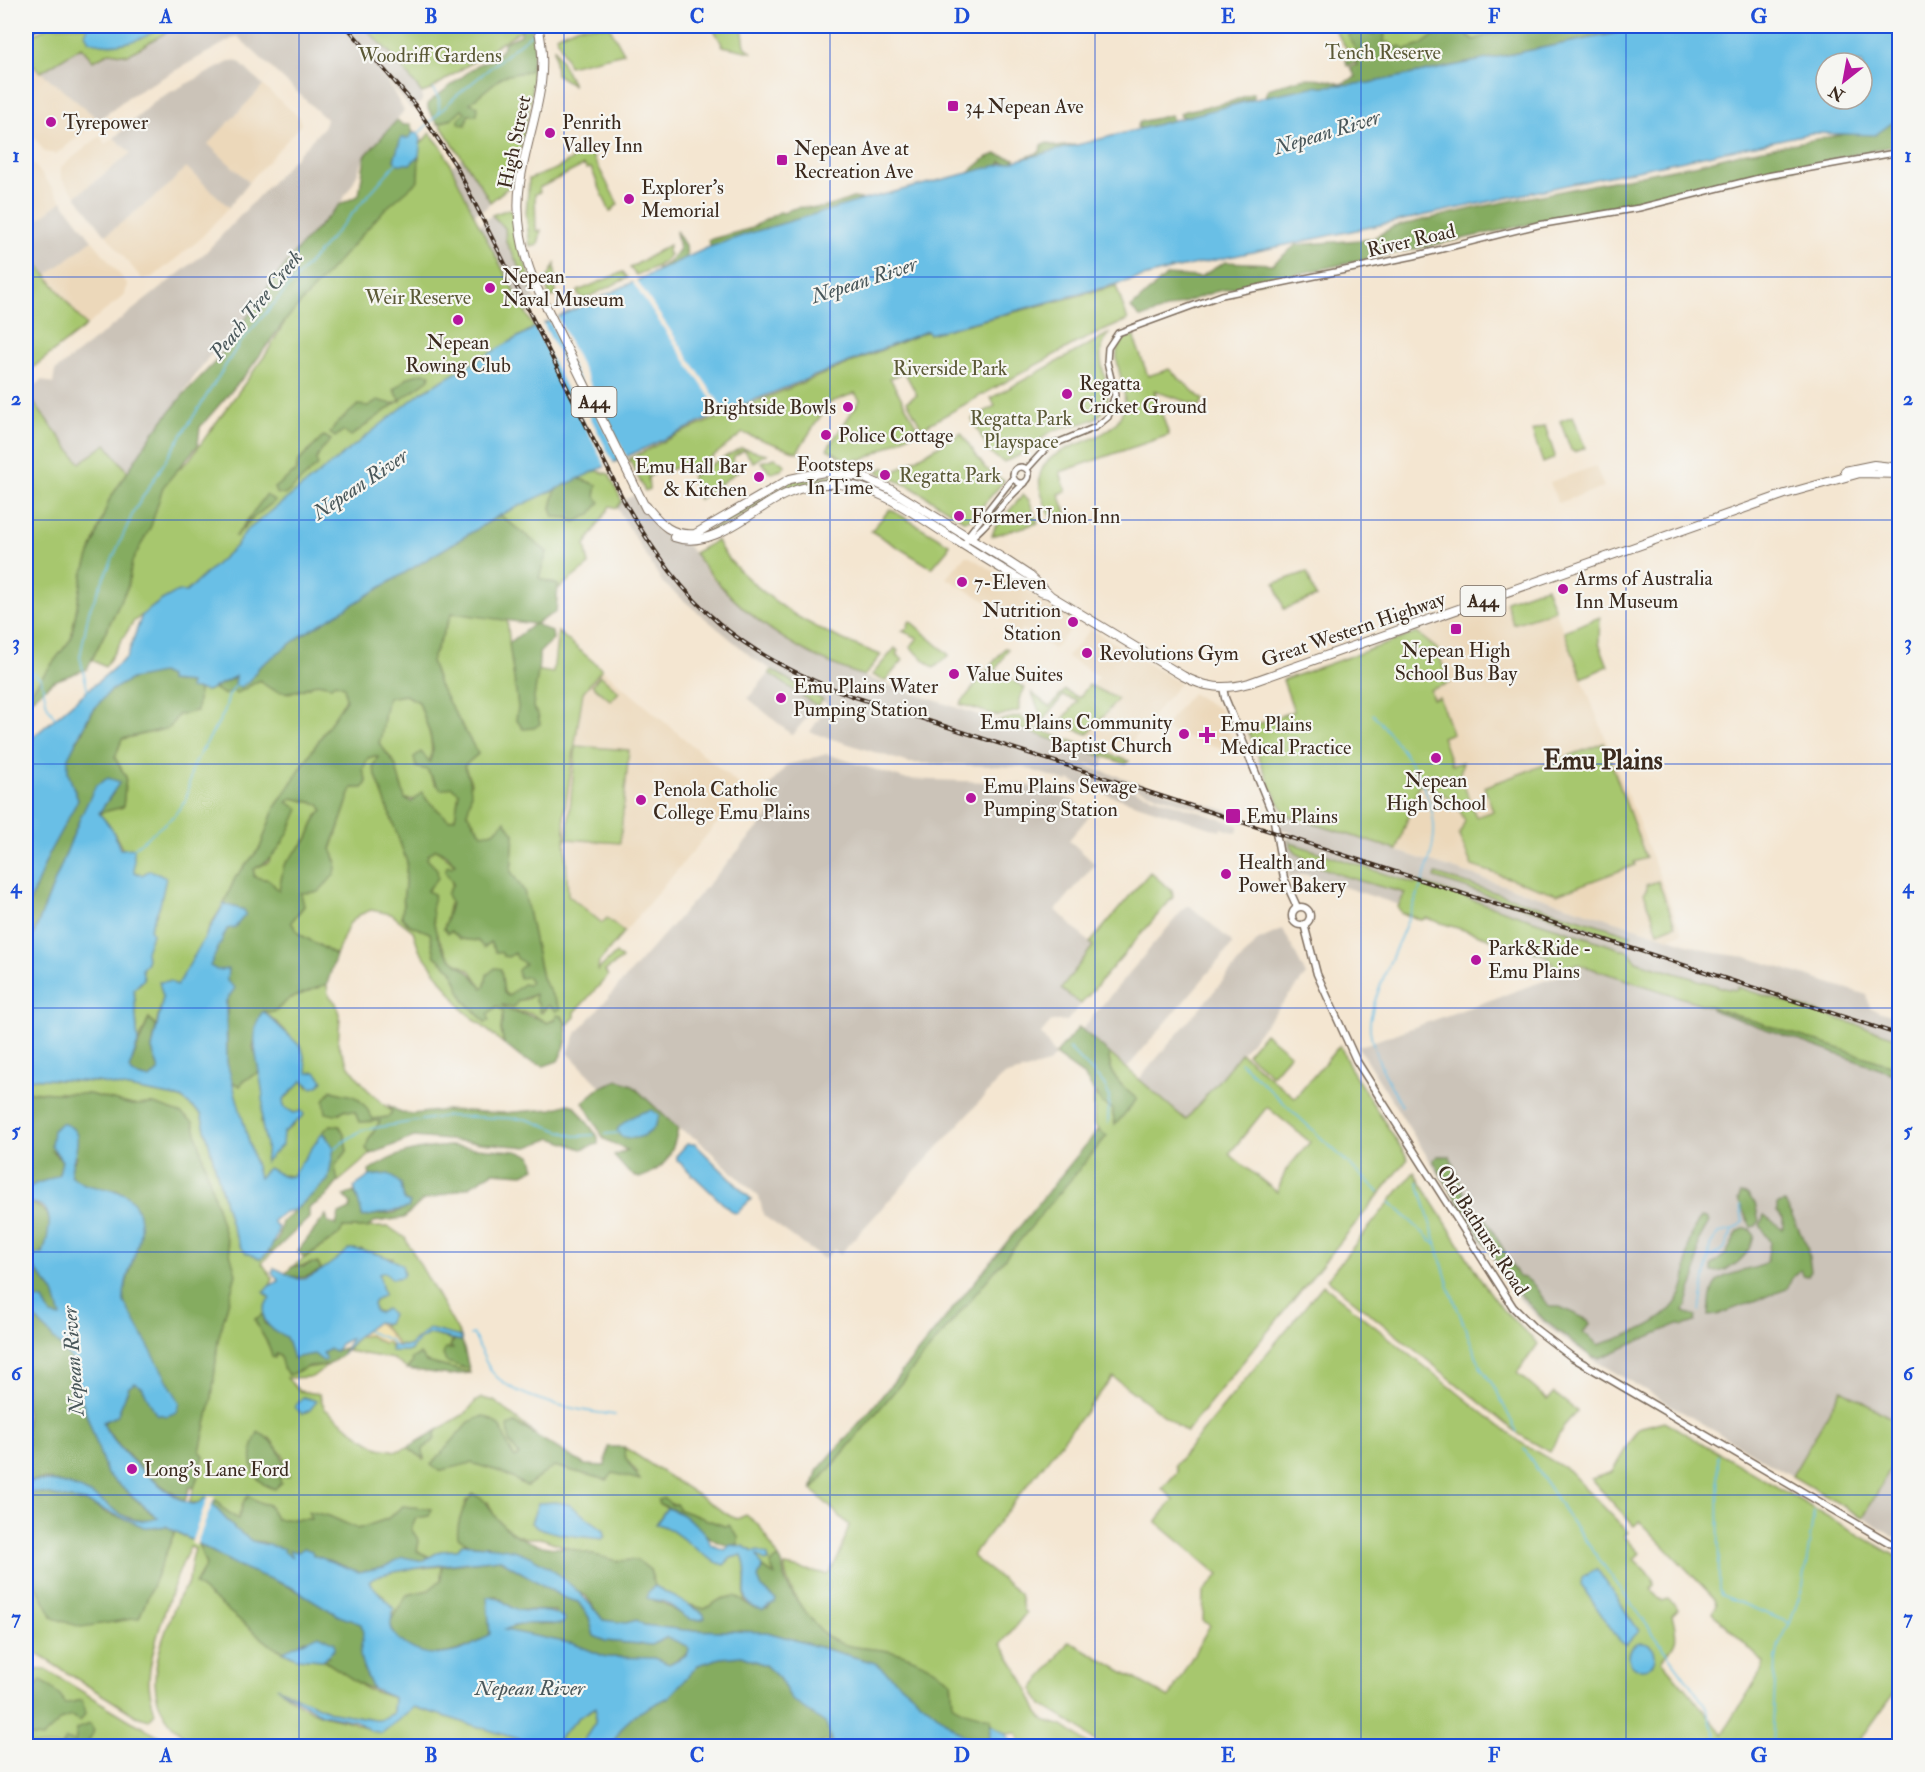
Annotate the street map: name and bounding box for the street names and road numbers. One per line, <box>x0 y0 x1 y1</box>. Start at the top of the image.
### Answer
street label: High Street <box>492 93 537 191</box>
street label: River Road <box>1365 218 1458 263</box>
road number: A44 <box>572 387 616 417</box>
street label: Great Western Highway <box>1258 586 1450 673</box>
road number: A44 <box>1460 586 1506 616</box>
street label: Old Bathurst Road <box>1431 1160 1534 1300</box>

